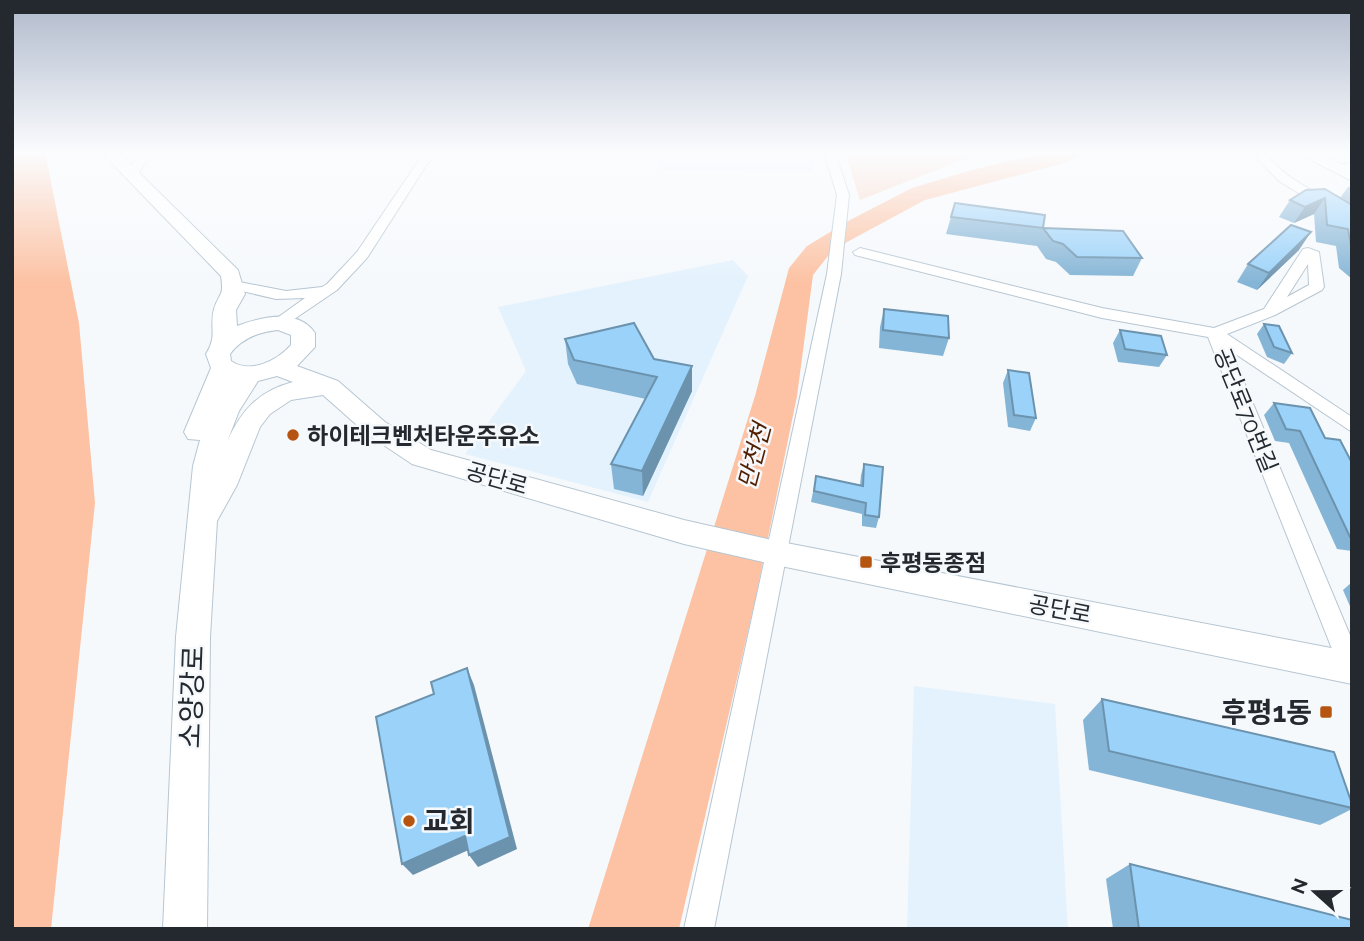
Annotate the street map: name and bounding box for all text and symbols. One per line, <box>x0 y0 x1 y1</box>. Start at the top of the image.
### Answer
street label: 공단로70번길 <box>1209 344 1283 476</box>
water label: 만천천 <box>731 417 777 492</box>
place label: 하이테크벤처타운주유소 <box>307 422 540 449</box>
marker: 하이테크벤처타운주유소 <box>285 427 301 443</box>
street label: 공단로 <box>463 456 531 500</box>
place label: 후평동종점 <box>880 549 986 576</box>
marker: 후평동종점 <box>858 554 874 570</box>
street label: 공단로 <box>1026 590 1094 628</box>
street label: 소양강로 <box>174 645 210 749</box>
place label: 후평1동 <box>1221 696 1312 729</box>
marker: 후평1동 <box>1318 704 1334 720</box>
place label: 교회 <box>423 805 475 838</box>
marker: 교회 <box>401 813 417 829</box>
north arrow <box>1280 857 1350 927</box>
text: N <box>1286 875 1312 897</box>

